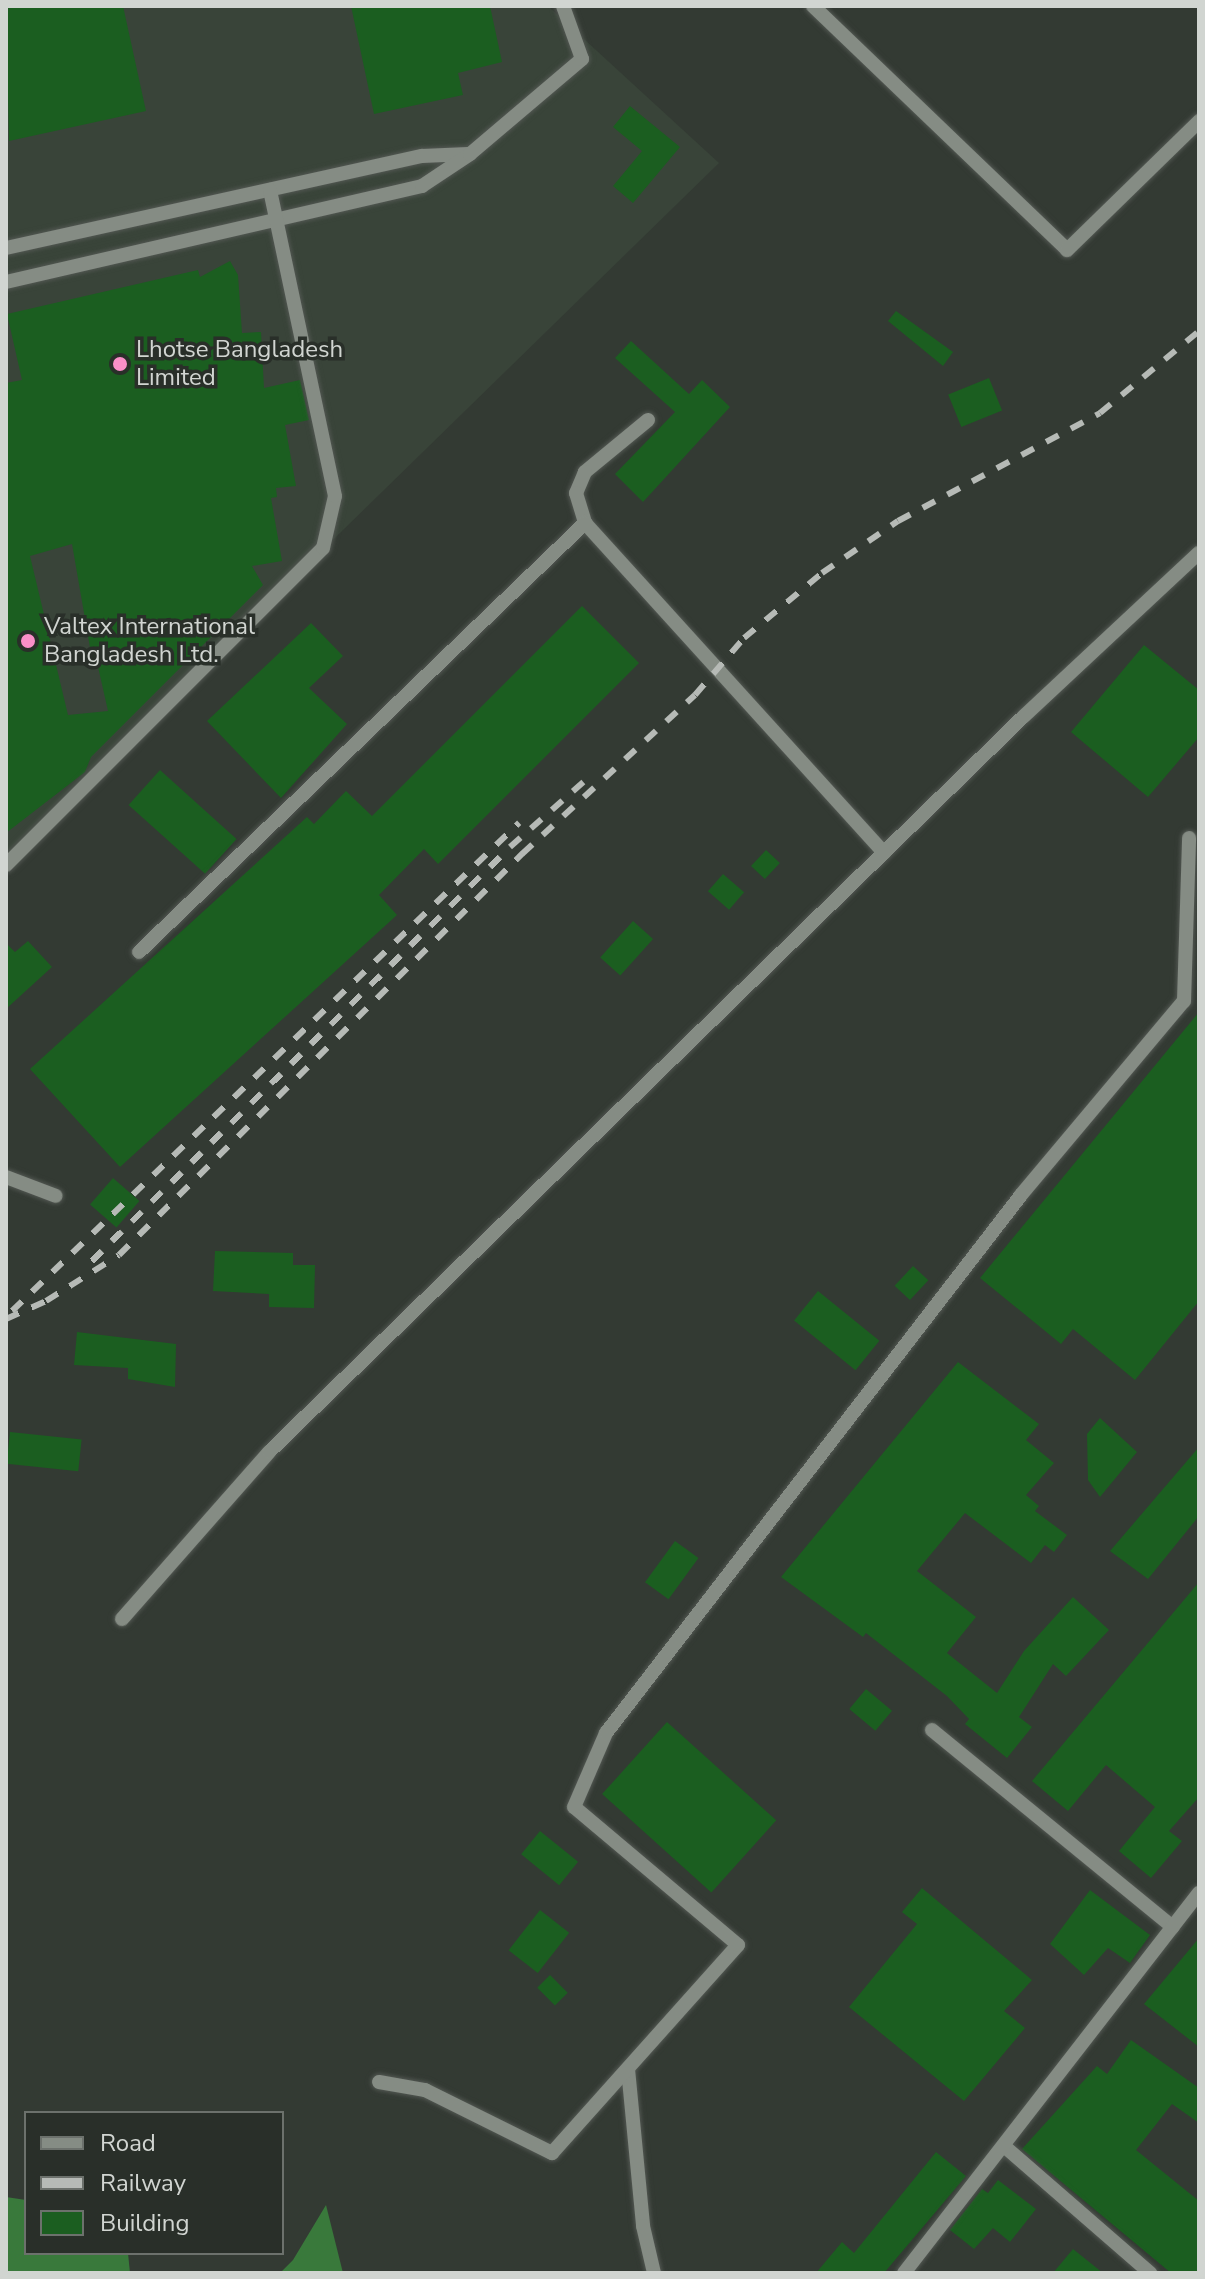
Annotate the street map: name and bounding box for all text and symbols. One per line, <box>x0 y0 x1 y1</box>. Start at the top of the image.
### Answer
place label: Lhotse Bangladesh Limited <box>136 336 343 392</box>
marker: Lhotse Bangladesh Limited <box>111 355 129 373</box>
place label: Valtex International Bangladesh Ltd. <box>44 613 255 669</box>
marker: Valtex International Bangladesh Ltd. <box>19 632 37 650</box>
legend <box>24 2111 284 2255</box>
text: Road <box>100 2127 156 2159</box>
text: Railway <box>100 2167 186 2199</box>
text: Building <box>100 2207 190 2239</box>

